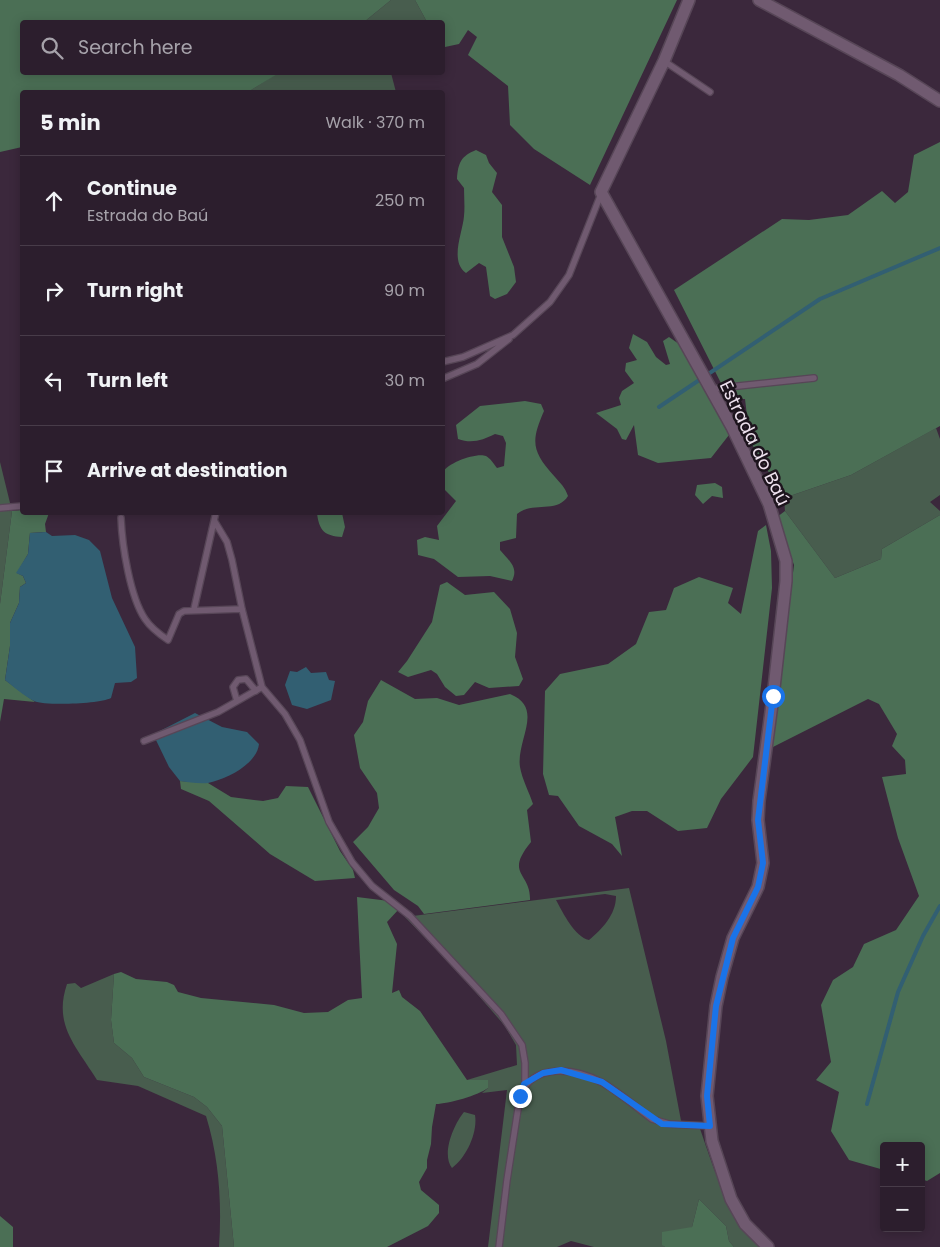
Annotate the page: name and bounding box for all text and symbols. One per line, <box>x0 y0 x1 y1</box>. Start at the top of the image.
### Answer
search box <box>20 20 445 75</box>
icon: search <box>38 34 66 62</box>
text: Search here <box>78 34 192 61</box>
text: 5 min <box>40 108 101 137</box>
text: Walk · 370 m <box>325 111 425 134</box>
text: Continue <box>87 175 177 202</box>
icon: ahead <box>40 187 68 215</box>
text: 250 m <box>375 189 425 212</box>
text: Estrada do Baú <box>87 204 208 227</box>
icon: right <box>40 277 68 305</box>
text: Turn right <box>87 277 183 304</box>
text: 90 m <box>384 279 425 302</box>
icon: left <box>40 367 68 395</box>
text: Turn left <box>87 367 168 394</box>
text: 30 m <box>385 369 425 392</box>
street label: Estrada do Baú <box>714 376 796 510</box>
icon: arrive <box>40 457 68 485</box>
text: Arrive at destination <box>87 457 288 484</box>
route start <box>762 685 785 708</box>
route end <box>509 1085 532 1108</box>
map controls <box>880 1142 925 1232</box>
button: + <box>880 1142 925 1187</box>
button: − <box>880 1187 925 1232</box>

